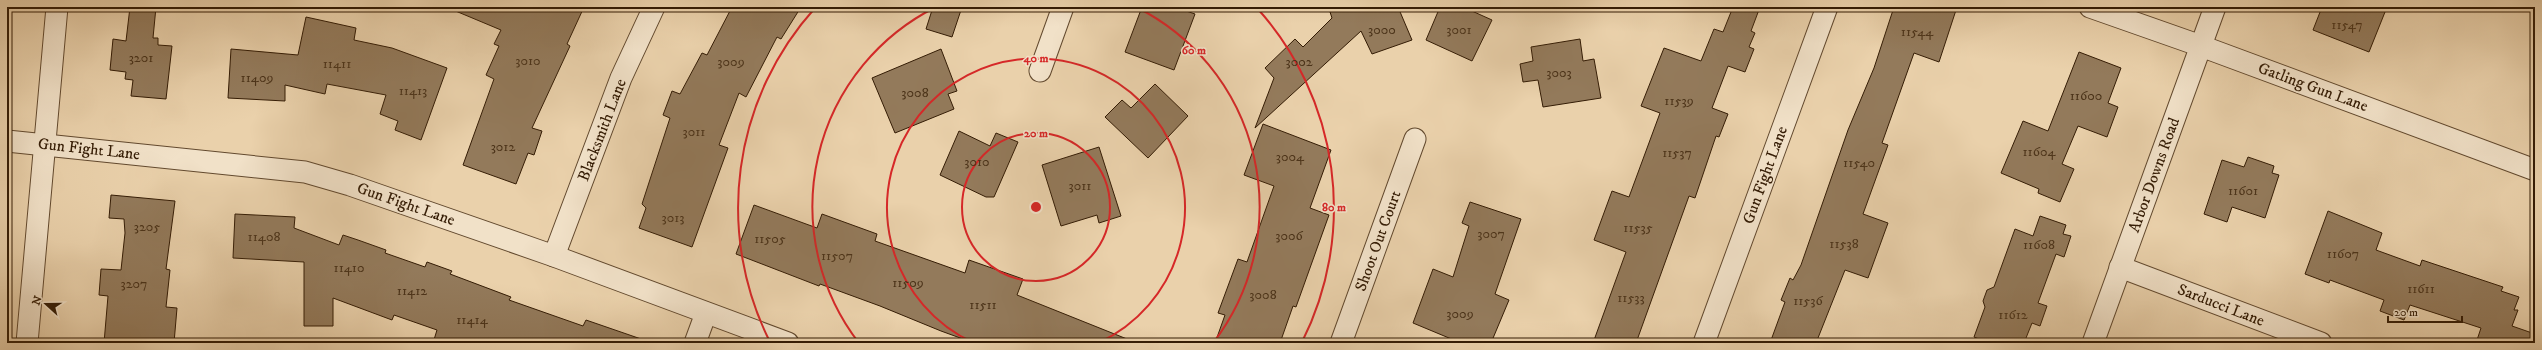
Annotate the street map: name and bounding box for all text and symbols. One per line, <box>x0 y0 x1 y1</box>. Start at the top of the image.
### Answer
house number: 11547 <box>2331 16 2363 34</box>
house number: 3000 <box>1368 21 1396 39</box>
house number: 3001 <box>1446 21 1472 39</box>
house number: 11544 <box>1901 23 1934 41</box>
text: 60 m <box>1182 43 1206 58</box>
house number: 3201 <box>129 49 153 67</box>
text: 40 m <box>1023 51 1048 66</box>
house number: 3010 <box>515 52 541 70</box>
house number: 3009 <box>717 53 745 71</box>
house number: 3002 <box>1285 53 1313 71</box>
house number: 11411 <box>323 55 351 73</box>
street label: Gatling Gun Lane <box>2255 58 2371 116</box>
house number: 3003 <box>1546 64 1572 82</box>
house number: 11409 <box>241 69 273 87</box>
street label: Blacksmith Lane <box>573 76 631 184</box>
house number: 11413 <box>399 82 427 100</box>
house number: 3008 <box>901 84 929 102</box>
house number: 11600 <box>2070 87 2102 105</box>
house number: 11539 <box>1664 92 1694 110</box>
street label: Arbor Downs Road <box>2124 115 2184 235</box>
house number: 3011 <box>683 123 705 141</box>
street label: Gun Fight Lane <box>1738 123 1792 227</box>
text: 20 m <box>1024 126 1048 141</box>
street label: Gun Fight Lane <box>37 134 141 164</box>
house number: 3012 <box>491 138 515 156</box>
house number: 11604 <box>2022 143 2056 161</box>
house number: 11537 <box>1662 144 1692 162</box>
house number: 3004 <box>1276 148 1305 166</box>
house number: 3010 <box>964 153 990 171</box>
house number: 11540 <box>1843 154 1875 172</box>
house number: 3011 <box>1069 177 1091 195</box>
street label: Gun Fight Lane <box>354 178 458 230</box>
house number: 11601 <box>2228 182 2258 200</box>
street label: Shoot Out Court <box>1351 188 1405 294</box>
centre of rings <box>1029 200 1043 214</box>
text: 80 m <box>1322 200 1346 215</box>
house number: 3013 <box>661 209 685 227</box>
house number: 3205 <box>134 218 160 236</box>
house number: 11535 <box>1623 219 1653 237</box>
house number: 3007 <box>1477 225 1505 243</box>
house number: 3006 <box>1275 227 1304 245</box>
house number: 11408 <box>248 228 280 246</box>
house number: 11505 <box>754 230 786 248</box>
house number: 11538 <box>1829 235 1859 253</box>
house number: 11608 <box>2023 236 2055 254</box>
house number: 11607 <box>2327 245 2359 263</box>
house number: 11507 <box>821 247 853 265</box>
house number: 11410 <box>334 259 364 277</box>
house number: 11509 <box>892 274 924 292</box>
house number: 3207 <box>120 275 148 293</box>
street label: Sarducci Lane <box>2175 279 2268 331</box>
house number: 11611 <box>2407 280 2435 298</box>
house number: 11412 <box>397 282 427 300</box>
north arrow <box>26 284 66 324</box>
house number: 3008 <box>1249 286 1277 304</box>
house number: 11533 <box>1617 289 1645 307</box>
house number: 11536 <box>1793 292 1824 310</box>
text: N <box>29 294 46 307</box>
house number: 11511 <box>969 296 997 314</box>
scale bar <box>2388 298 2462 324</box>
house number: 3009 <box>1446 305 1474 323</box>
text: 20 m <box>2394 305 2418 320</box>
house number: 11612 <box>1998 306 2028 324</box>
house number: 11414 <box>456 311 489 329</box>

